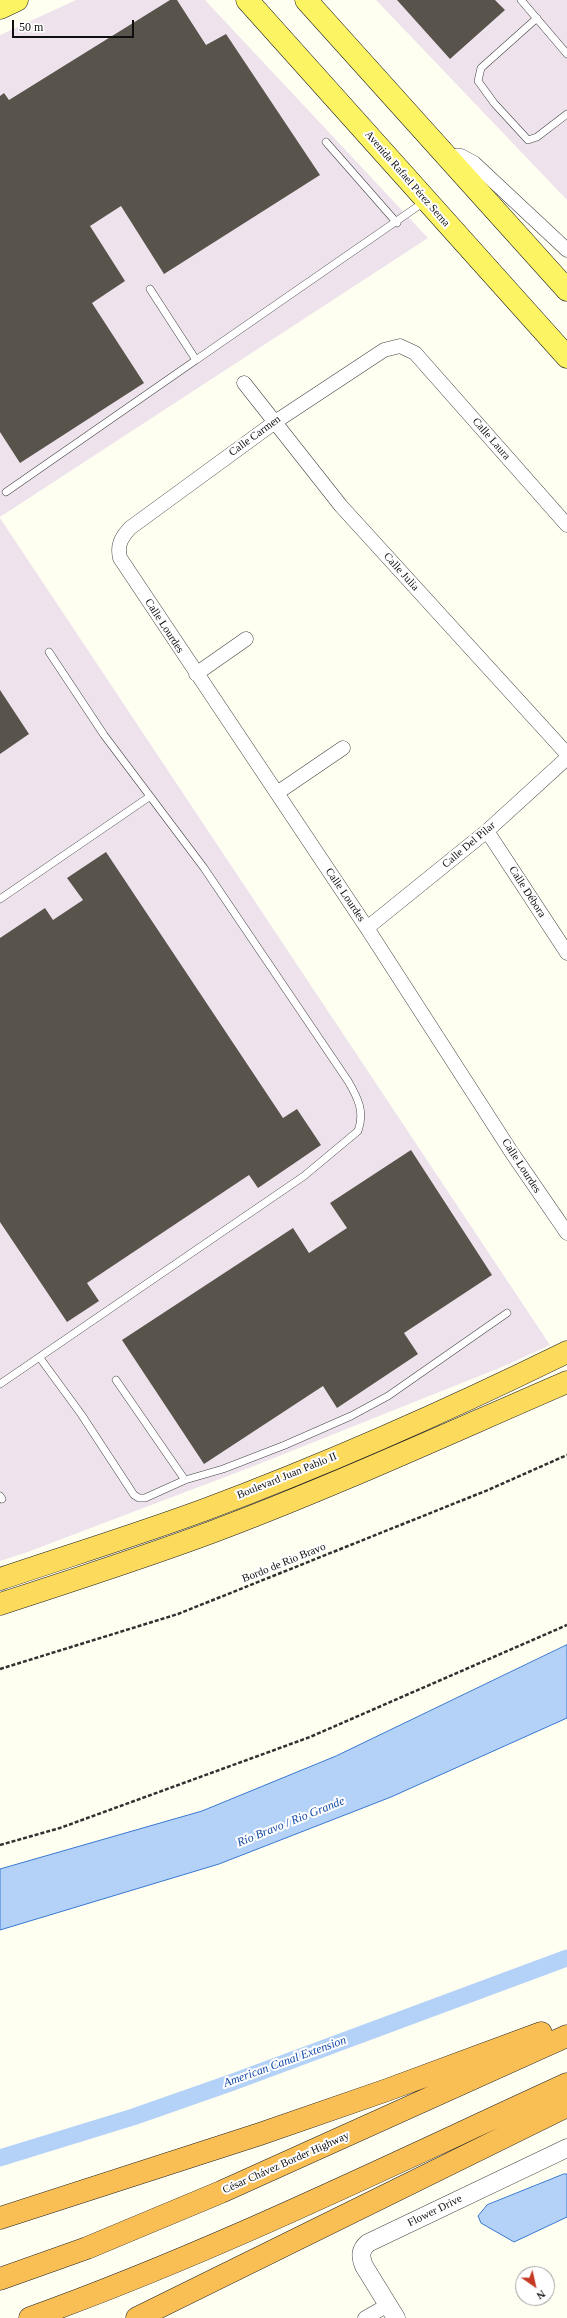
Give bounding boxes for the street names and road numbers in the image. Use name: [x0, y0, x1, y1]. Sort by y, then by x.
street label: Avenida Rafael Pérez Serna: [362, 128, 452, 230]
street label: Calle Carmen: [227, 413, 283, 459]
street label: Calle Laura: [469, 415, 513, 463]
street label: Calle Julia: [380, 550, 422, 594]
street label: Calle Lourdes: [142, 596, 186, 656]
street label: Calle Del Pilar: [440, 819, 498, 871]
street label: Calle Débora: [506, 864, 548, 920]
street label: Calle Lourdes: [322, 866, 368, 924]
street label: Calle Lourdes: [499, 1136, 543, 1196]
street label: Boulevard Juan Pablo II: [235, 1450, 339, 1502]
street label: Bordo de Rio Bravo: [240, 1540, 328, 1586]
street label: César Chávez Border Highway: [221, 2129, 351, 2197]
street label: Flower Drive: [406, 2192, 464, 2230]

